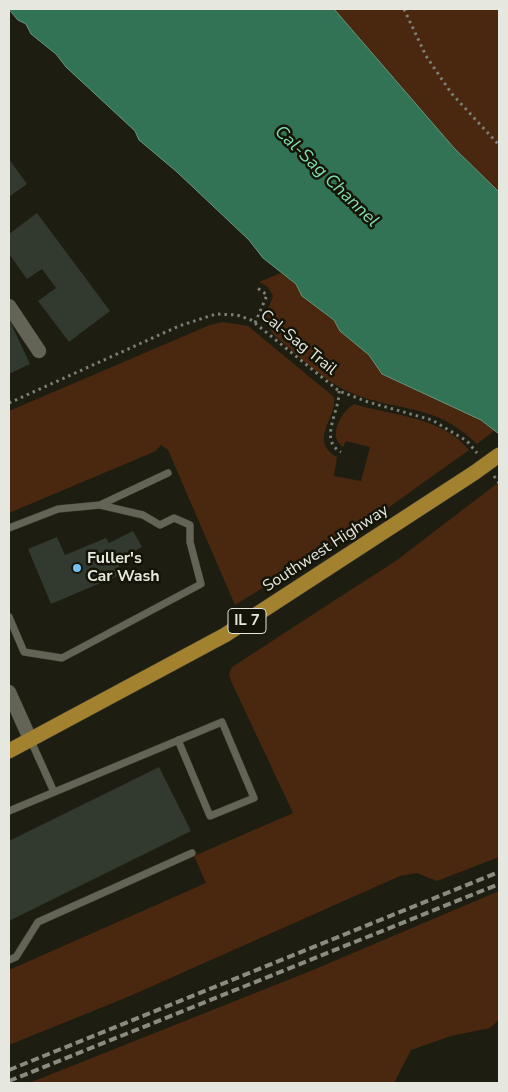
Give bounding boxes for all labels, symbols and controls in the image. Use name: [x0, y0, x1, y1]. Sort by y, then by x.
water label: Cal-Sag Channel: [269, 122, 383, 232]
street label: Cal-Sag Trail: [256, 306, 340, 380]
street label: Southwest Highway: [260, 501, 392, 597]
place label: Fuller's Car Wash: [87, 549, 160, 587]
marker: Fuller's Car Wash: [71, 562, 83, 574]
road number: IL 7: [228, 608, 266, 634]

